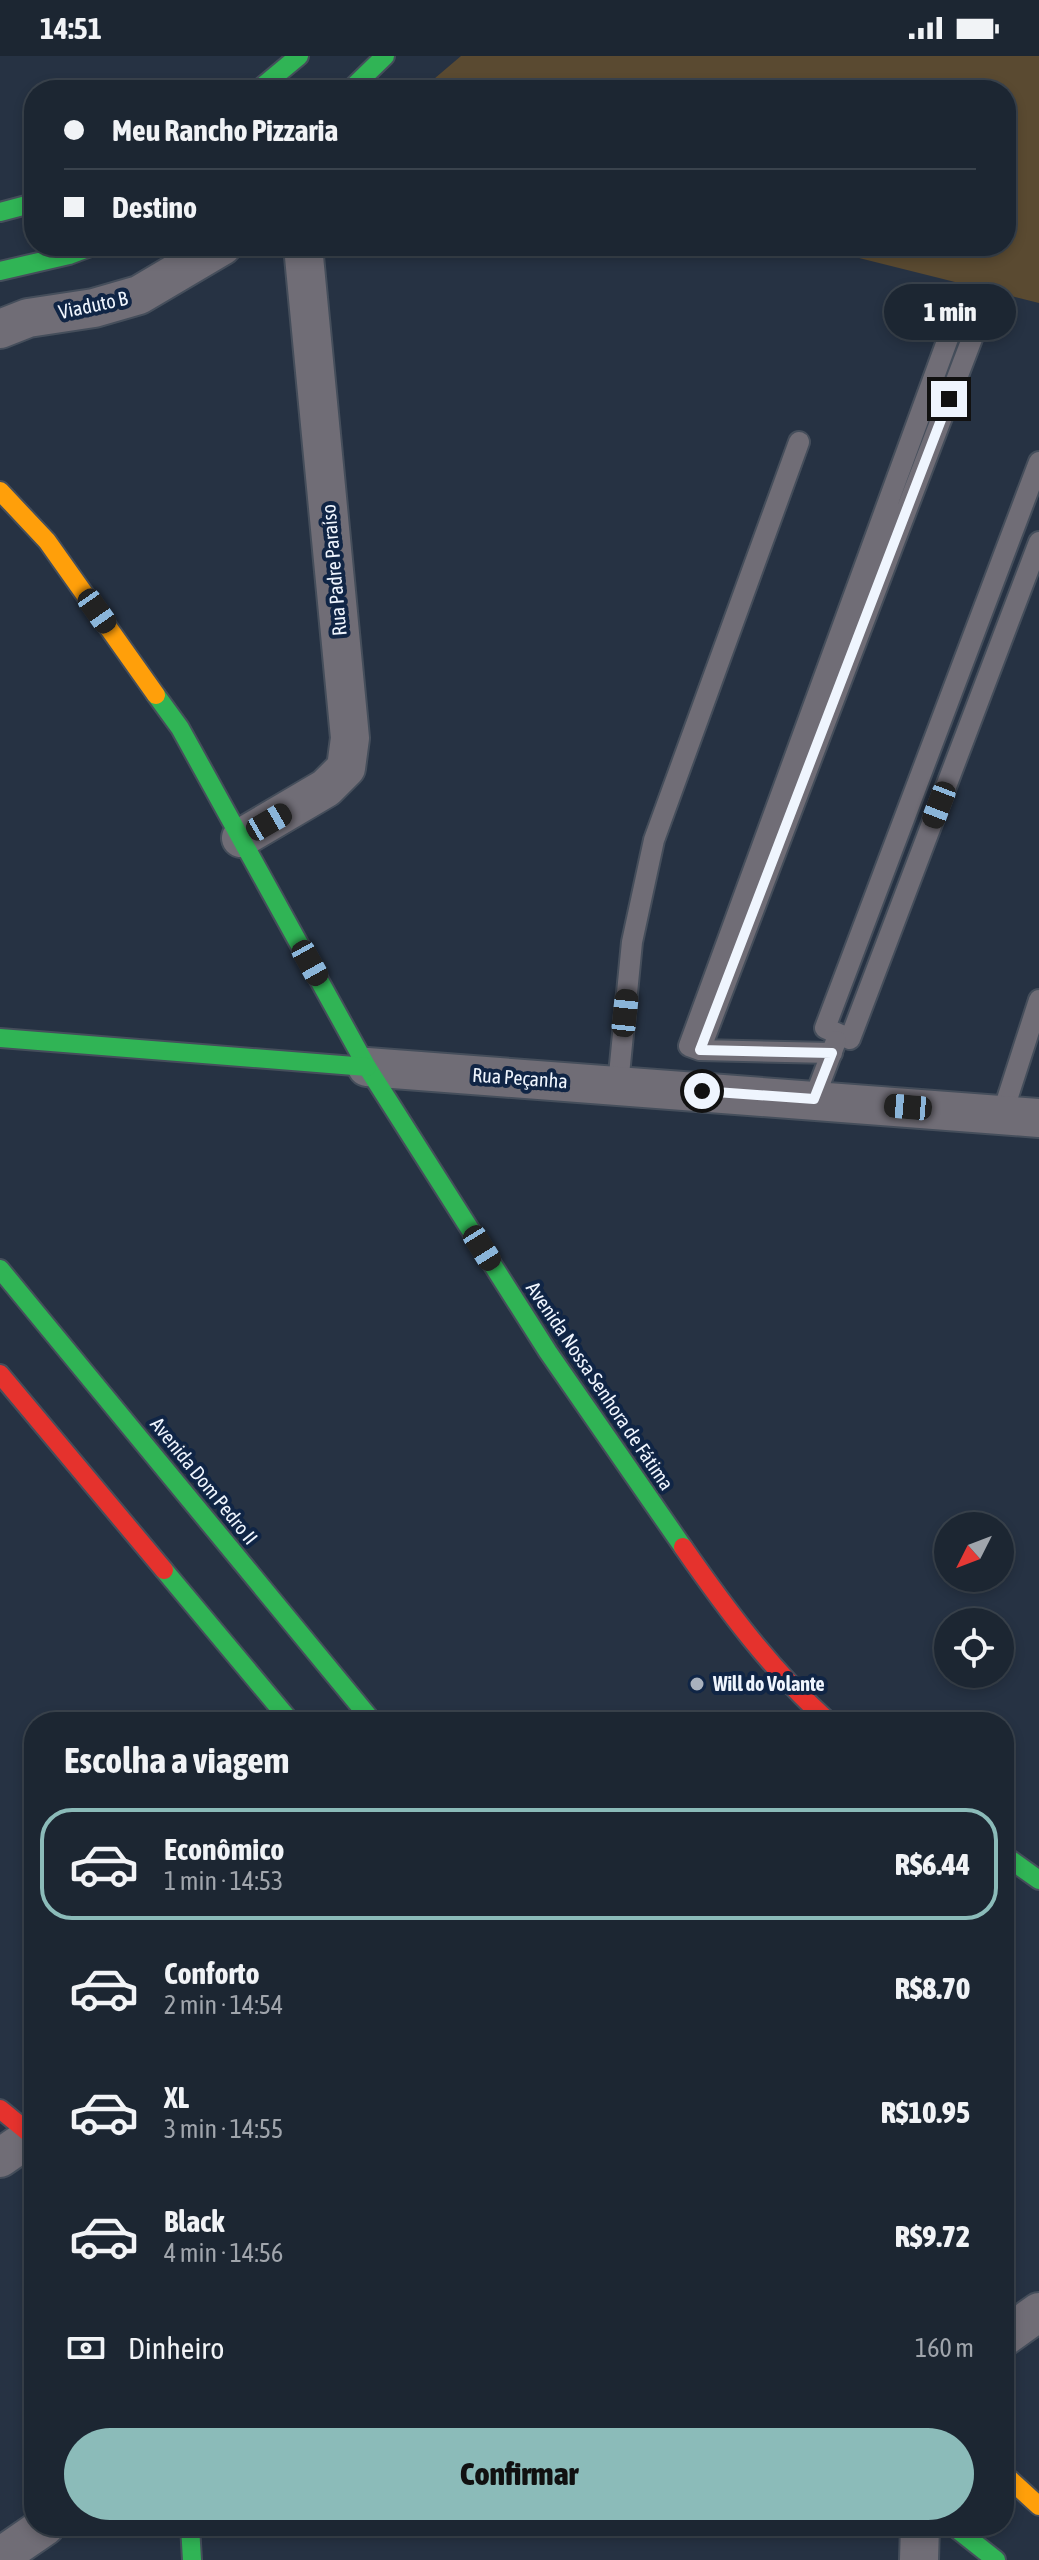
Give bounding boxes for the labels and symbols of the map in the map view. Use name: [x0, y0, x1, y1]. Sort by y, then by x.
callout: 1 min: [883, 283, 1015, 339]
street label: Viaduto B: [56, 286, 130, 323]
route end: [931, 381, 967, 417]
street label: Rua Padre Paraíso: [316, 503, 351, 637]
car: [73, 584, 121, 638]
car: [919, 778, 959, 832]
car: [242, 800, 296, 844]
car: [288, 936, 332, 990]
car: [611, 988, 639, 1038]
street label: Rua Peçanha: [472, 1063, 569, 1092]
route start: [684, 1073, 720, 1109]
car: [883, 1093, 933, 1121]
car: [459, 1221, 505, 1275]
street label: Avenida Nossa Senhora de Fátima: [522, 1277, 679, 1494]
street label: Avenida Dom Pedro II: [146, 1413, 263, 1549]
north arrow: [934, 1512, 1014, 1592]
place label: Will do Volante: [712, 1672, 825, 1695]
marker: Will do Volante: [688, 1675, 706, 1693]

